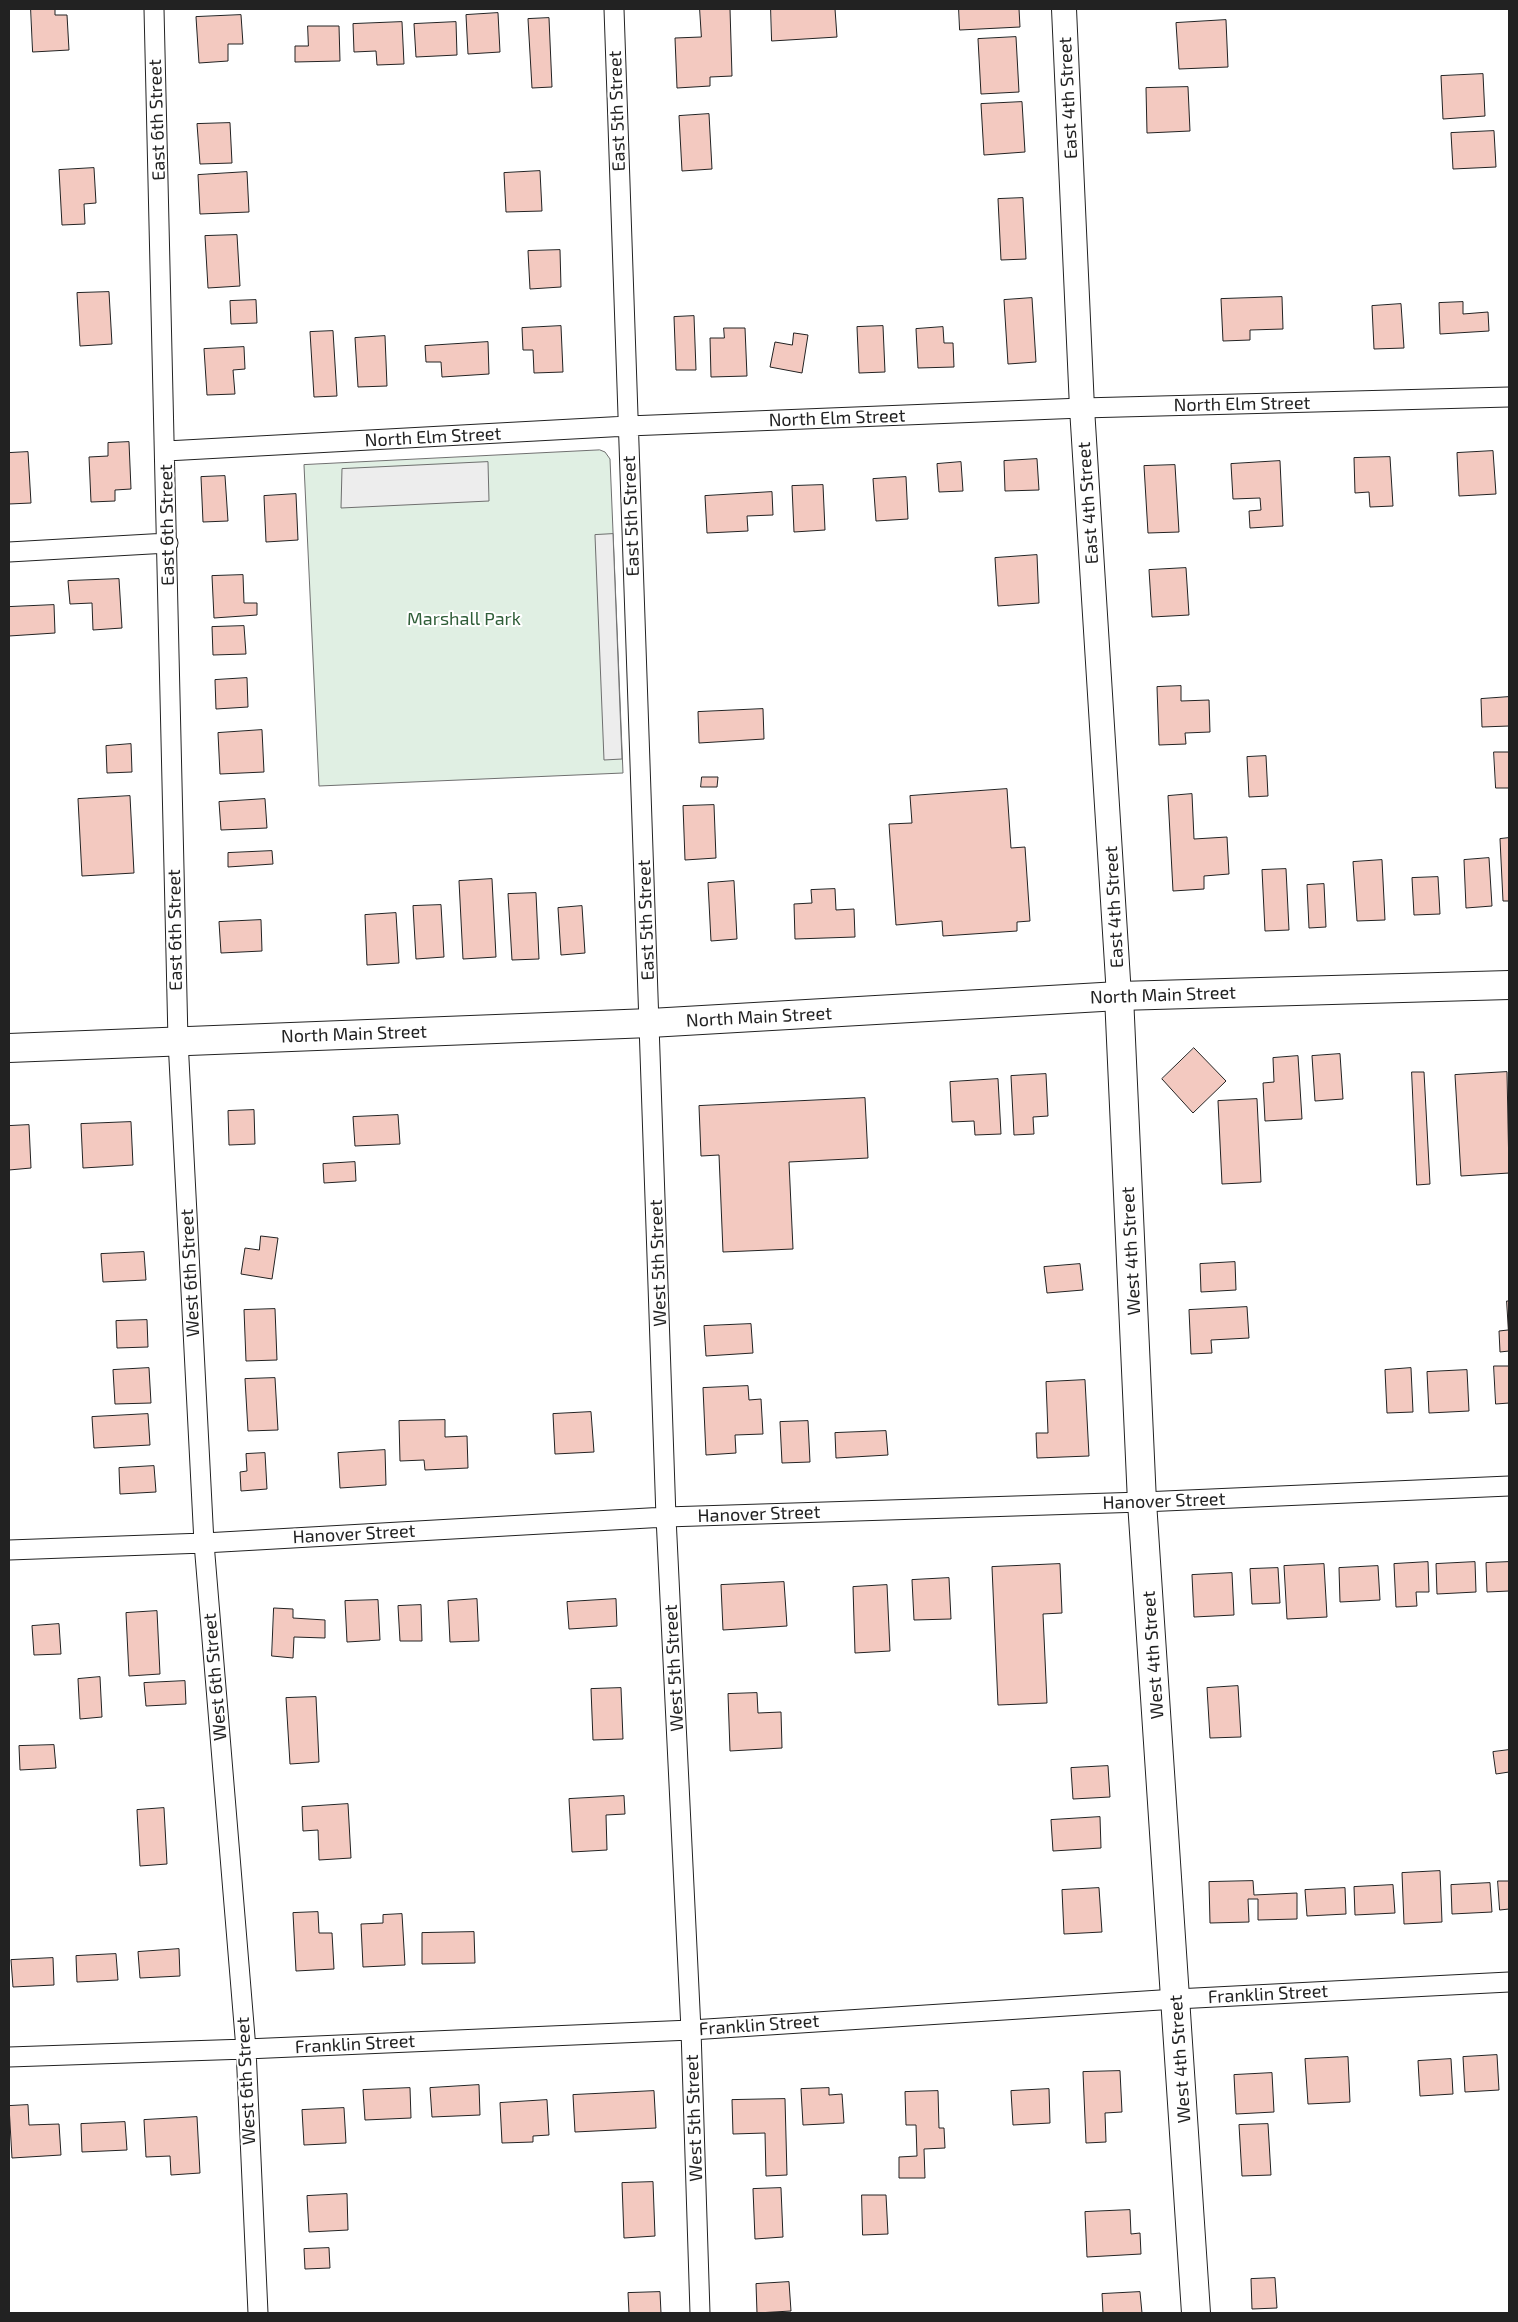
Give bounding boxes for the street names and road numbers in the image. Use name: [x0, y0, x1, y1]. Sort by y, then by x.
street label: East 4th Street: [1054, 36, 1082, 160]
street label: East 5th Street: [604, 50, 630, 172]
street label: East 6th Street: [144, 59, 170, 181]
street label: North Elm Street: [1173, 392, 1311, 416]
street label: North Elm Street: [768, 405, 906, 431]
street label: North Elm Street: [364, 423, 502, 451]
street label: East 4th Street: [1073, 441, 1103, 565]
street label: East 5th Street: [618, 455, 644, 577]
street label: East 6th Street: [155, 464, 179, 586]
street label: East 4th Street: [1100, 845, 1128, 969]
street label: East 5th Street: [633, 859, 659, 981]
street label: East 6th Street: [163, 869, 187, 991]
street label: North Main Street: [1090, 982, 1236, 1008]
street label: North Main Street: [685, 1002, 833, 1032]
street label: North Main Street: [281, 1021, 427, 1047]
street label: West 4th Street: [1117, 1186, 1145, 1316]
street label: West 5th Street: [645, 1199, 671, 1327]
street label: West 6th Street: [176, 1208, 204, 1338]
street label: Hanover Street: [1102, 1488, 1226, 1514]
street label: Hanover Street: [697, 1501, 821, 1527]
street label: Hanover Street: [292, 1520, 416, 1548]
street label: West 4th Street: [1138, 1590, 1168, 1720]
street label: West 5th Street: [660, 1604, 688, 1732]
street label: West 6th Street: [199, 1612, 231, 1742]
street label: Franklin Street: [1207, 1980, 1329, 2008]
street label: West 4th Street: [1165, 1994, 1195, 2124]
street label: Franklin Street: [698, 2010, 820, 2040]
street label: West 6th Street: [232, 2016, 260, 2146]
street label: Franklin Street: [294, 2030, 416, 2058]
street label: West 5th Street: [681, 2054, 707, 2182]

